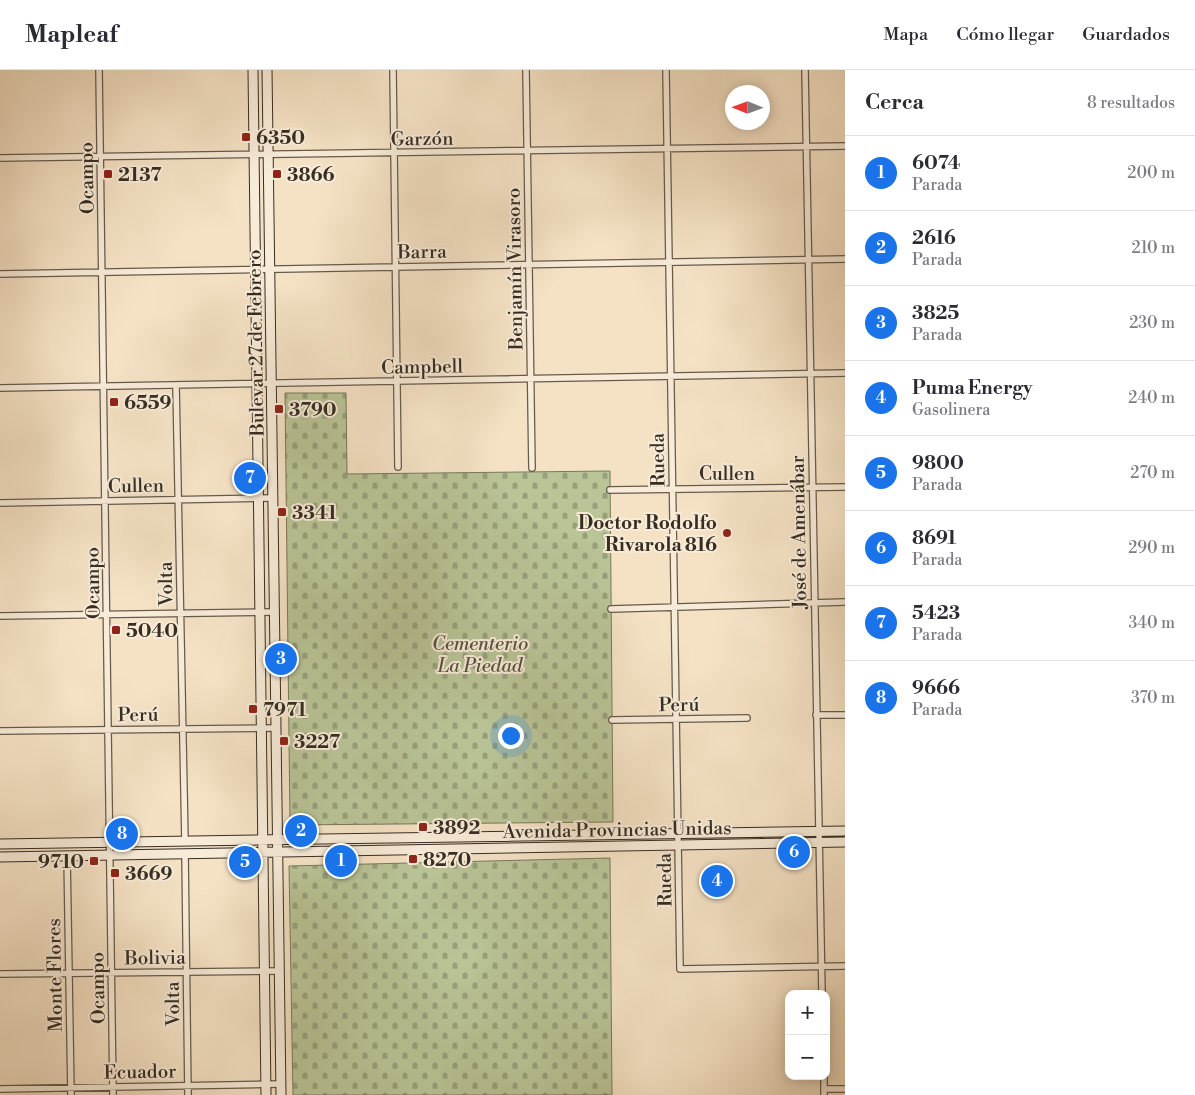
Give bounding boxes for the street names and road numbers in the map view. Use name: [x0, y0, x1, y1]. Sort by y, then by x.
street label: Garzón: [390, 126, 454, 152]
street label: Ocampo: [74, 142, 100, 214]
street label: Benjamín Virasoro: [502, 188, 528, 351]
street label: Barra: [396, 240, 447, 264]
street label: Bulevar 27 de Febrero: [242, 249, 270, 438]
street label: Campbell: [381, 354, 464, 380]
street label: Rueda: [646, 432, 670, 487]
street label: José de Amenábar: [786, 455, 812, 610]
street label: Cullen: [699, 462, 755, 486]
street label: Cullen: [108, 474, 164, 498]
street label: Ocampo: [80, 547, 106, 619]
street label: Volta: [154, 561, 178, 608]
street label: Perú: [658, 693, 700, 717]
street label: Perú: [117, 703, 159, 727]
street label: Avenida Provincias Unidas: [501, 816, 732, 844]
street label: Rueda: [653, 852, 677, 907]
street label: Monte Flores: [42, 918, 68, 1032]
street label: Bolivia: [123, 945, 186, 971]
street label: Ocampo: [85, 952, 111, 1024]
street label: Volta: [161, 981, 185, 1028]
street label: Ecuador: [103, 1059, 177, 1085]

